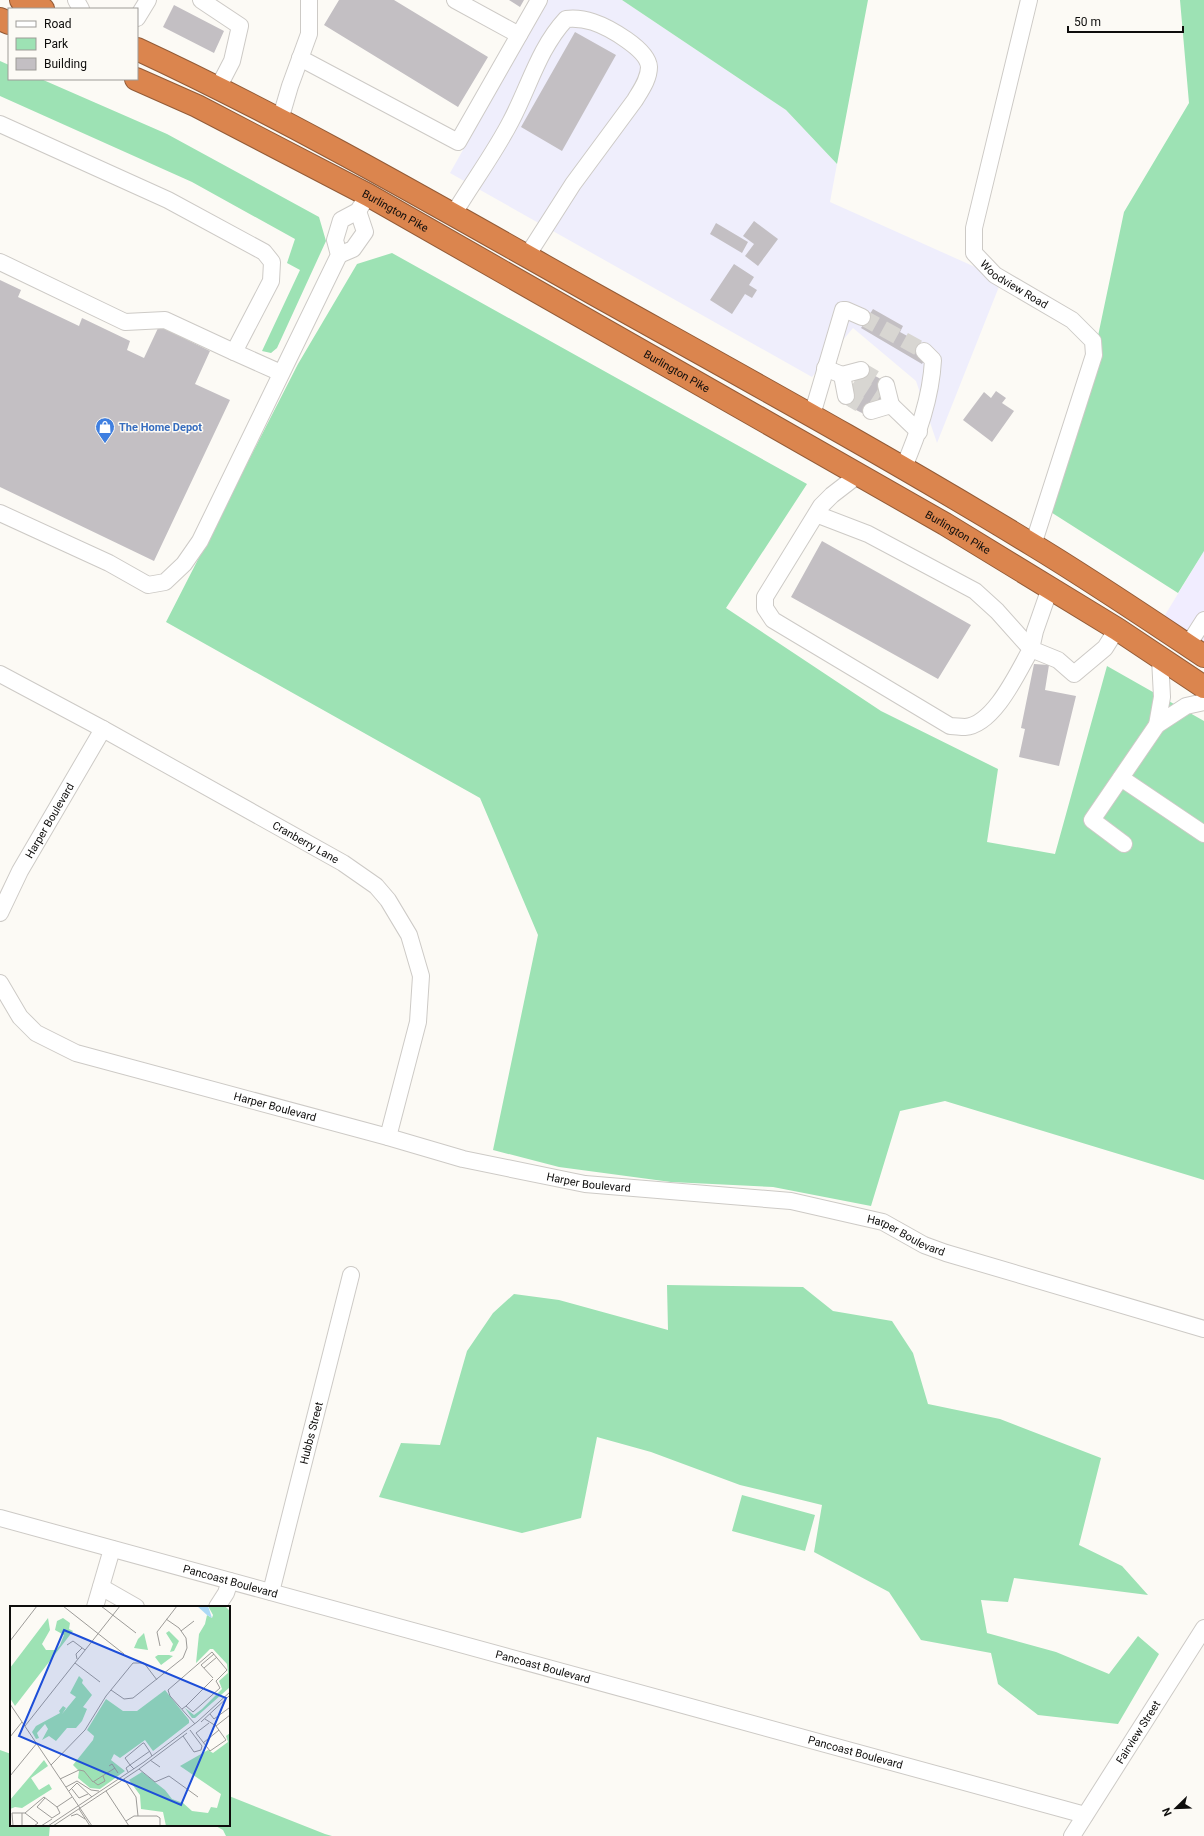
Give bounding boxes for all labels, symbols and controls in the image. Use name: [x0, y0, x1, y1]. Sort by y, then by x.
legend: [8, 8, 138, 80]
scale bar: [1068, 8, 1183, 34]
text: 50 m: [1074, 15, 1101, 29]
text: Road: [44, 17, 72, 31]
text: Park: [44, 37, 69, 51]
text: Building: [44, 57, 87, 71]
street label: Burlington Pike: [360, 187, 431, 235]
street label: Woodview Road: [977, 258, 1050, 311]
street label: Burlington Pike: [641, 348, 712, 396]
shop icon: The Home Depot: [94, 416, 116, 444]
place label: The Home Depot: [119, 421, 202, 434]
street label: Burlington Pike: [923, 508, 993, 557]
street label: Harper Boulevard: [23, 781, 77, 861]
street label: Cranberry Lane: [270, 819, 341, 866]
street label: Harper Boulevard: [232, 1090, 318, 1124]
street label: Harper Boulevard: [545, 1170, 631, 1195]
street label: Harper Boulevard: [866, 1213, 946, 1259]
street label: Hubbs Street: [298, 1400, 326, 1466]
street label: Pancoast Boulevard: [182, 1562, 279, 1601]
inset map: [10, 1606, 230, 1826]
street label: Pancoast Boulevard: [494, 1648, 592, 1686]
street label: Fairview Street: [1113, 1698, 1163, 1766]
street label: Pancoast Boulevard: [807, 1733, 904, 1772]
north arrow: [1156, 1788, 1196, 1828]
text: N: [1160, 1805, 1175, 1818]

